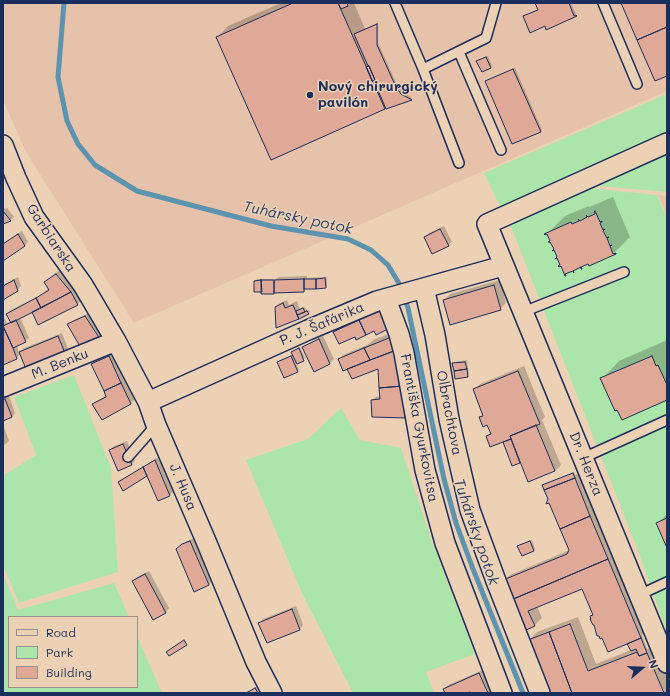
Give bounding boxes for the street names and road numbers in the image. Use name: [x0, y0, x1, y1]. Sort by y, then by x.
street label: Garbiarska: [23, 201, 79, 275]
street label: P. J. Šafárika: [277, 299, 367, 349]
street label: M. Benku: [29, 345, 91, 383]
street label: Františka Gyurkovitsa: [396, 352, 442, 504]
street label: Olbrachtova: [433, 369, 465, 457]
street label: Dr. Herza: [566, 430, 606, 498]
street label: J. Husa: [166, 461, 200, 513]

